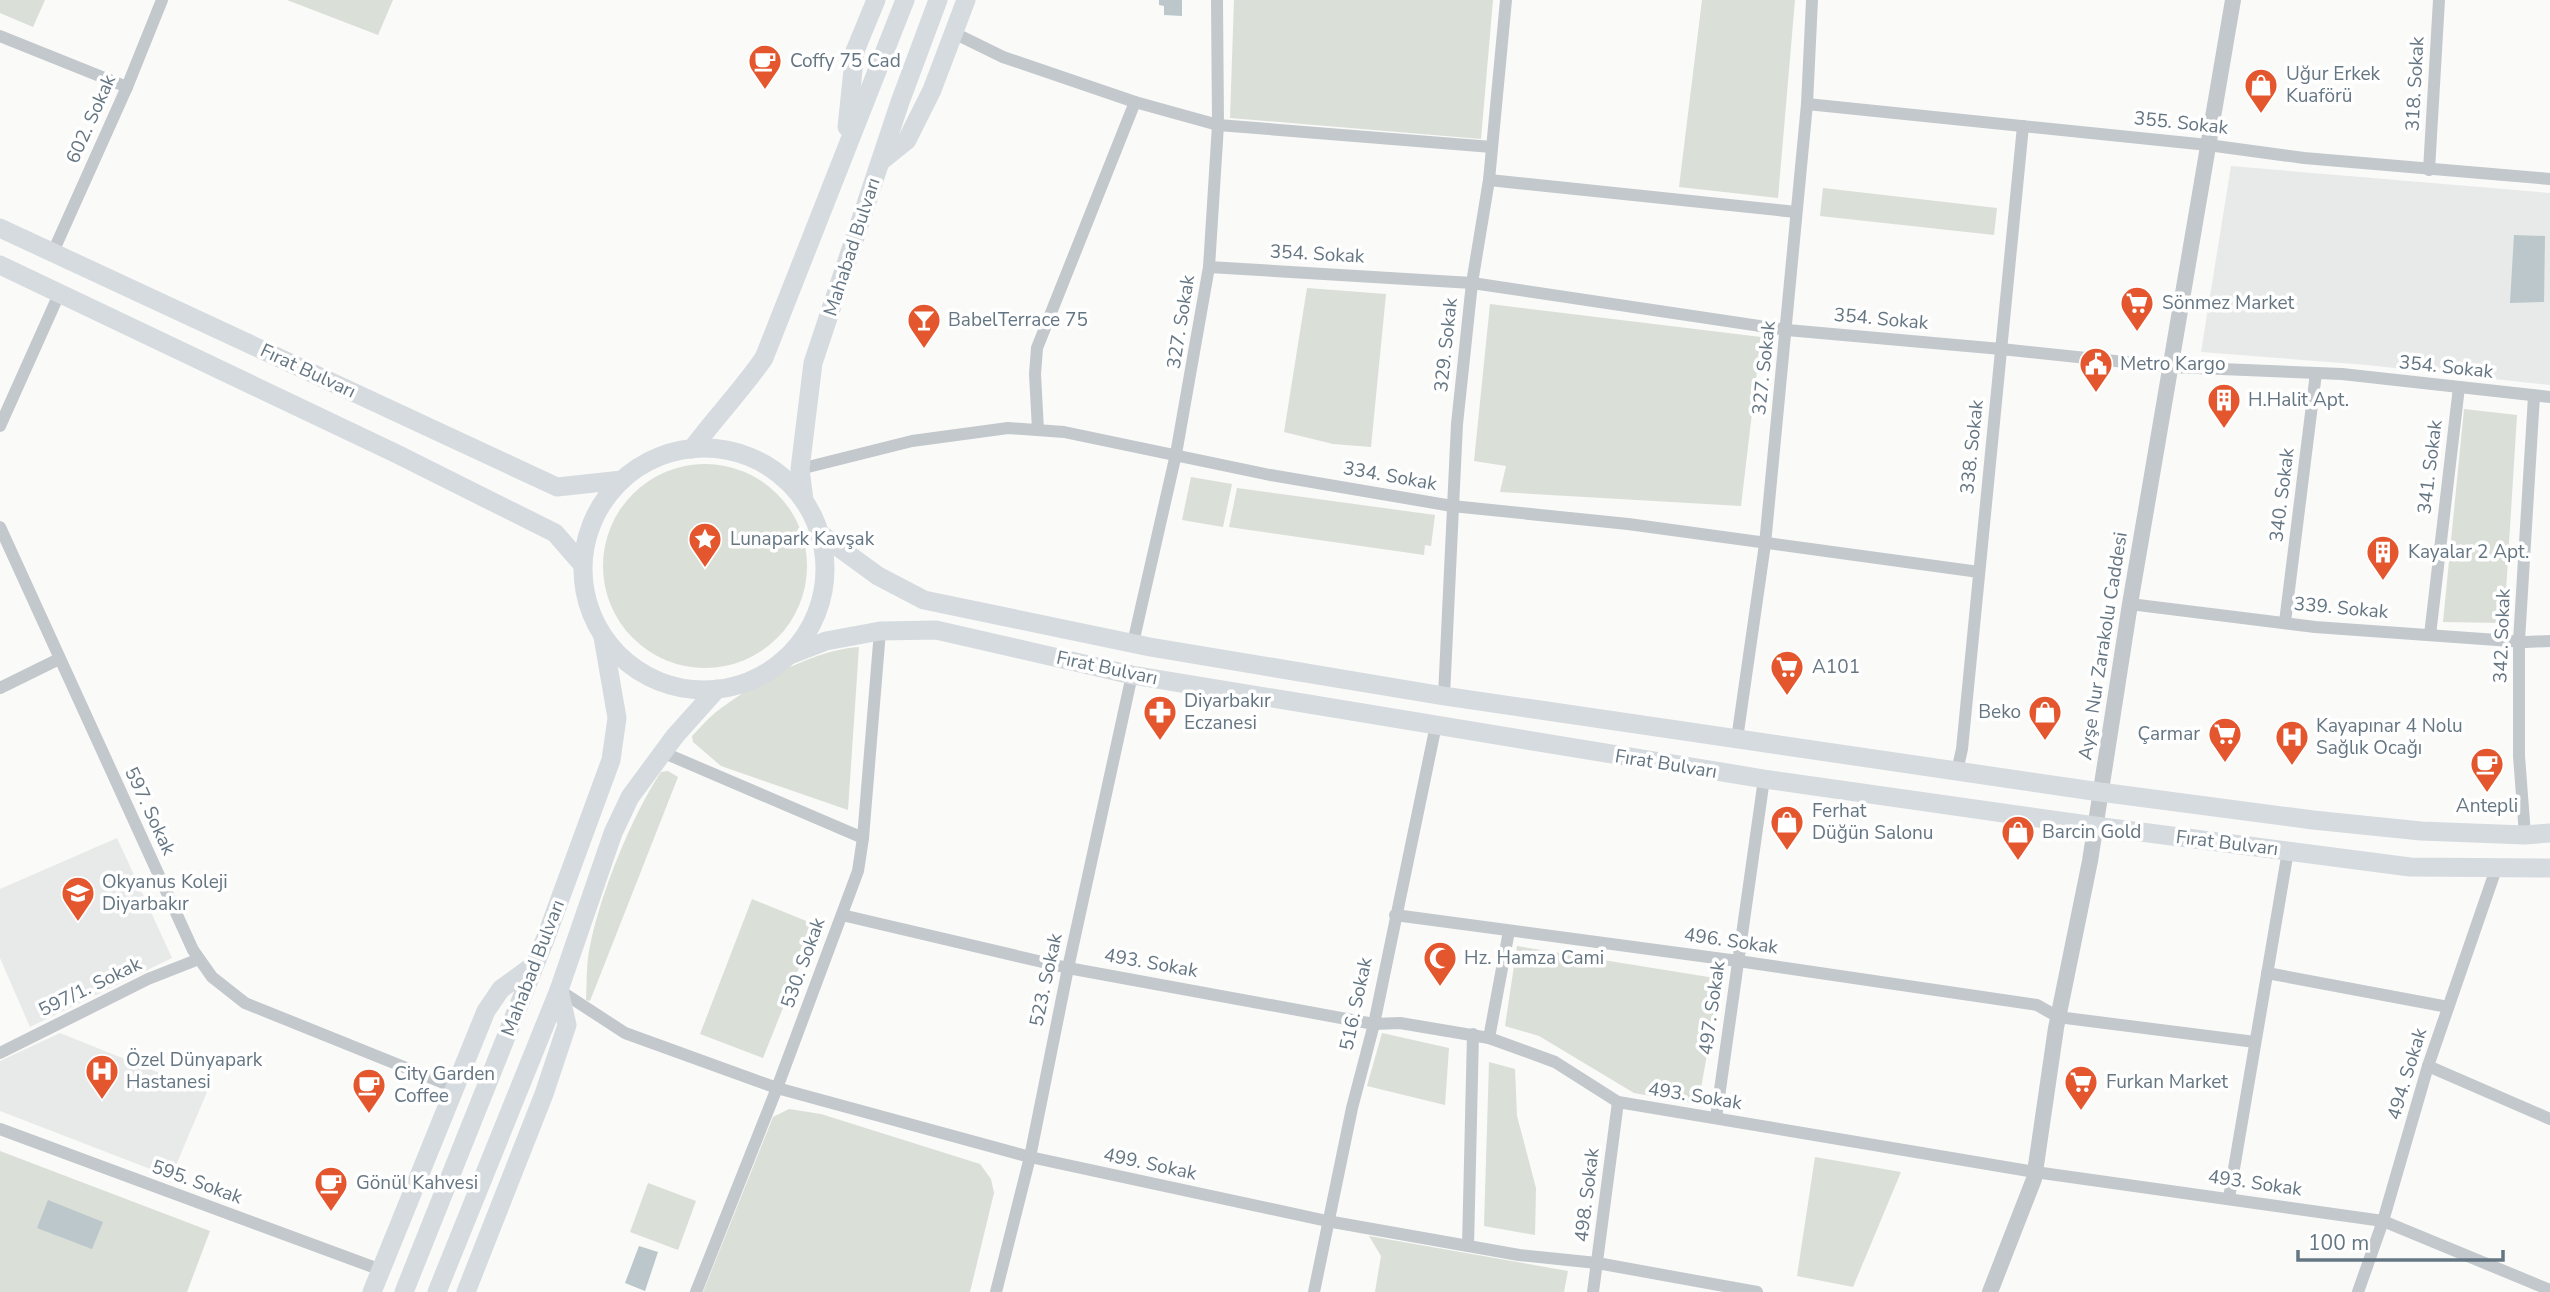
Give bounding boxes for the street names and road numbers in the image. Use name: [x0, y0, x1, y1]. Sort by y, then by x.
street label: 318. Sokak: [2400, 36, 2430, 132]
street label: 602. Sokak: [60, 70, 122, 168]
street label: 355. Sokak: [2133, 105, 2230, 141]
street label: Mahabad Bulvarı: [817, 174, 887, 320]
street label: 354. Sokak: [1269, 239, 1365, 269]
street label: 327. Sokak: [1161, 273, 1201, 371]
street label: 329. Sokak: [1428, 296, 1464, 393]
street label: 354. Sokak: [1833, 302, 1930, 336]
street label: 327. Sokak: [1746, 319, 1782, 416]
street label: Fırat Bulvarı: [256, 338, 360, 404]
street label: 354. Sokak: [2398, 349, 2495, 385]
street label: 338. Sokak: [1954, 398, 1990, 495]
street label: 341. Sokak: [2411, 418, 2449, 516]
street label: 340. Sokak: [2263, 446, 2301, 544]
street label: 334. Sokak: [1341, 455, 1439, 497]
street label: Ayşe Nur Zarakolu Caddesi: [2072, 530, 2134, 762]
street label: 342. Sokak: [2487, 588, 2517, 684]
street label: 339. Sokak: [2293, 591, 2390, 625]
street label: Fırat Bulvarı: [1054, 645, 1160, 691]
street label: Fırat Bulvarı: [1613, 743, 1719, 785]
street label: 597. Sokak: [118, 763, 182, 860]
street label: Fırat Bulvarı: [2174, 824, 2280, 862]
street label: Mahabad Bulvarı: [495, 896, 571, 1040]
street label: 530. Sokak: [775, 914, 832, 1012]
street label: 496. Sokak: [1682, 922, 1780, 961]
street label: 523. Sokak: [1023, 931, 1069, 1029]
street label: 493. Sokak: [1102, 942, 1200, 984]
street label: 597/1. Sokak: [34, 951, 146, 1023]
street label: 516. Sokak: [1333, 955, 1379, 1053]
street label: 497. Sokak: [1693, 959, 1732, 1057]
street label: 494. Sokak: [2381, 1024, 2433, 1123]
street label: 493. Sokak: [1646, 1076, 1744, 1116]
street label: 499. Sokak: [1101, 1141, 1199, 1187]
street label: 498. Sokak: [1568, 1146, 1606, 1244]
street label: 595. Sokak: [148, 1154, 246, 1211]
street label: 493. Sokak: [2206, 1164, 2304, 1203]

